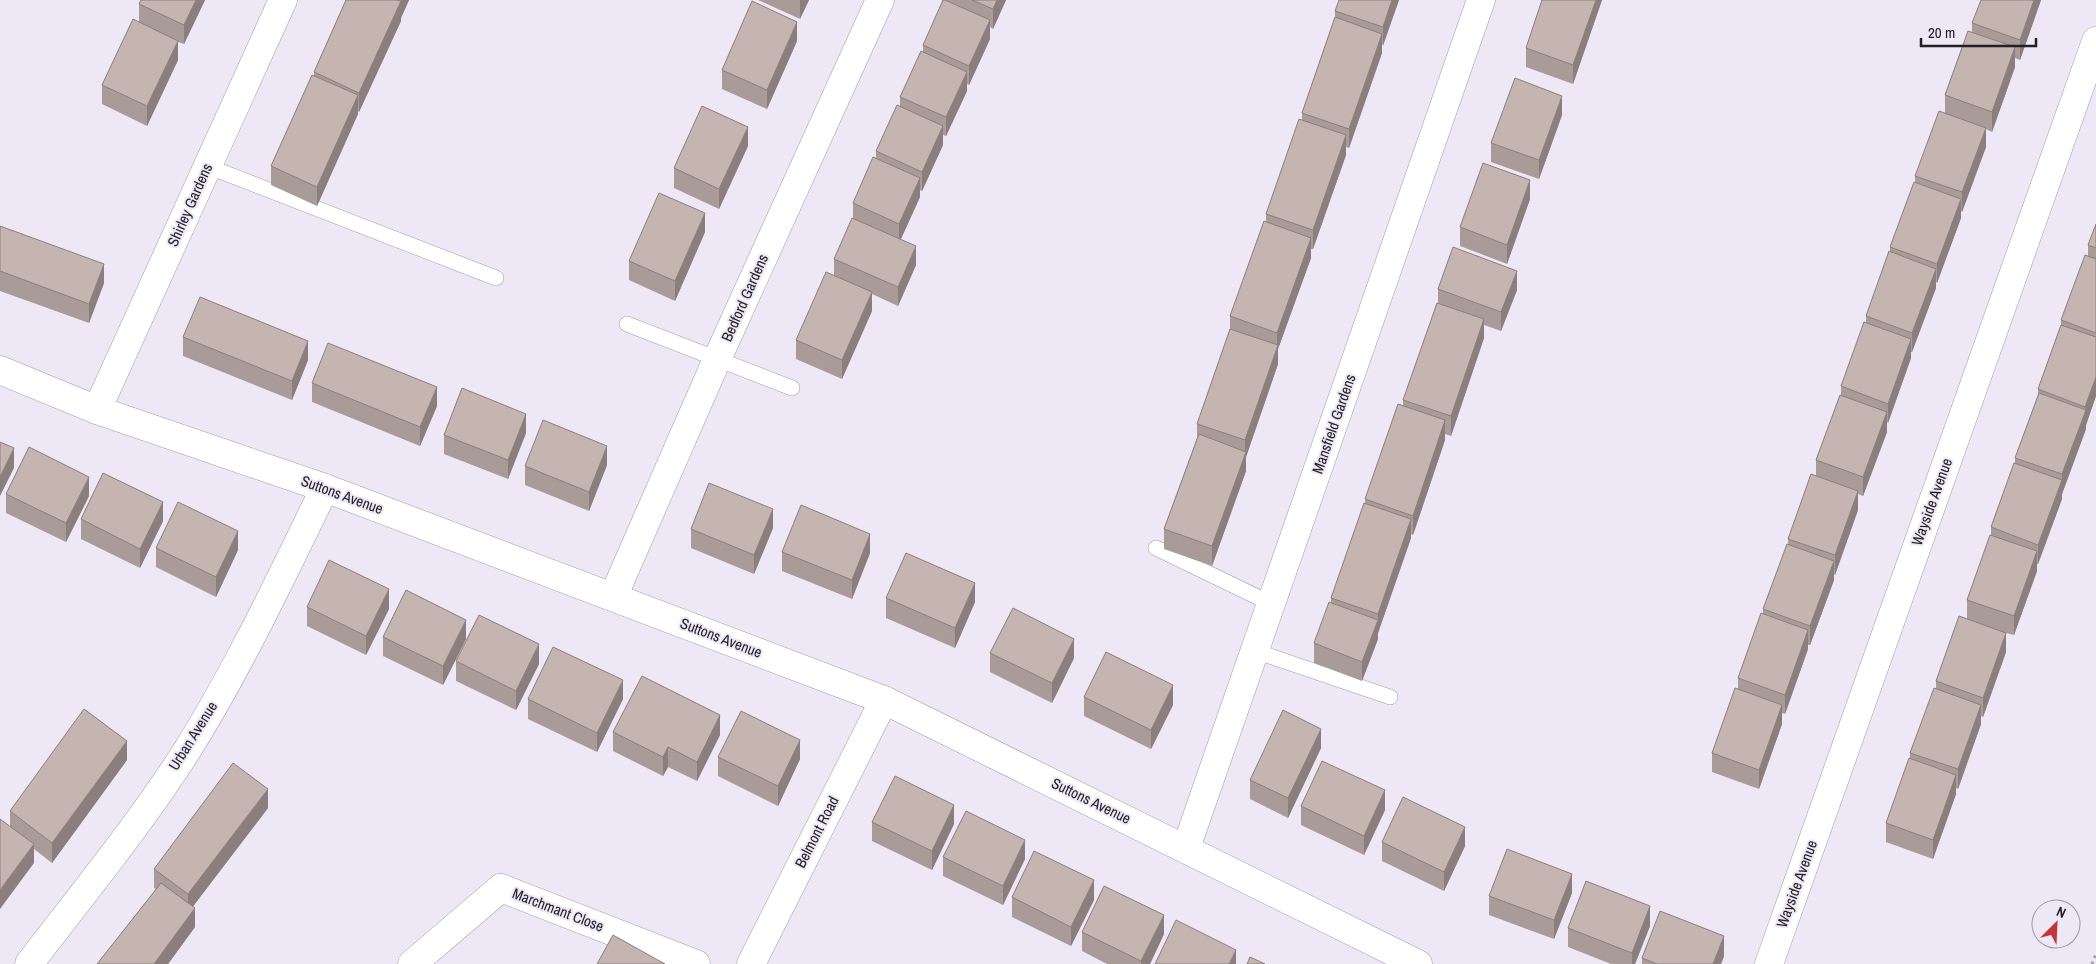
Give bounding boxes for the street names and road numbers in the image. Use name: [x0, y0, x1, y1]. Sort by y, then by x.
street label: Shirley Gardens: [162, 160, 217, 250]
street label: Bedford Gardens: [716, 251, 773, 345]
street label: Mansfield Gardens: [1307, 371, 1360, 476]
street label: Wayside Avenue: [1906, 455, 1957, 548]
street label: Suttons Avenue: [298, 470, 386, 519]
street label: Suttons Avenue: [677, 612, 765, 663]
street label: Urban Avenue: [163, 697, 222, 774]
street label: Suttons Avenue: [1048, 772, 1135, 829]
street label: Belmont Road: [790, 792, 844, 871]
street label: Wayside Avenue: [1771, 837, 1822, 930]
street label: Marchmant Close: [509, 882, 607, 937]

